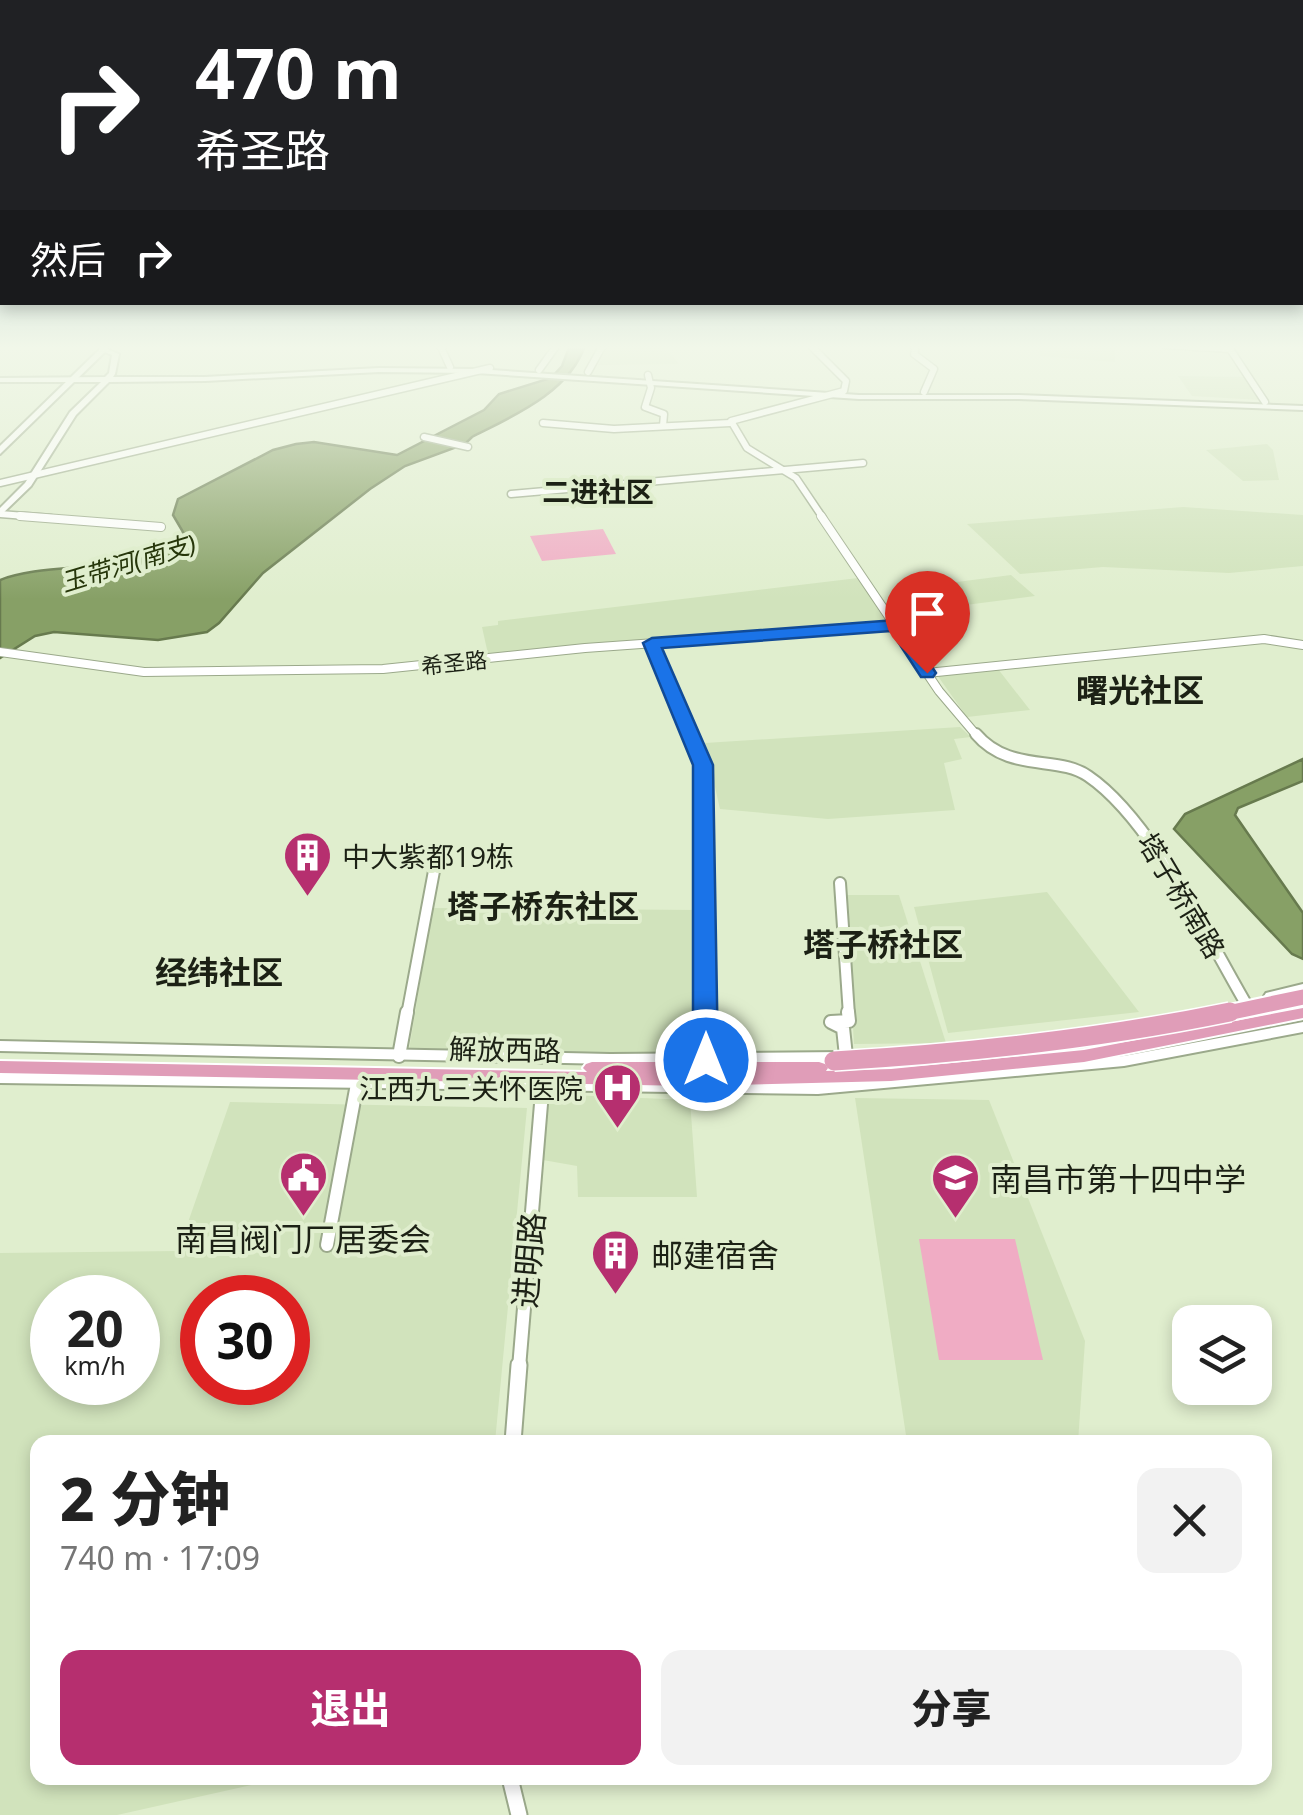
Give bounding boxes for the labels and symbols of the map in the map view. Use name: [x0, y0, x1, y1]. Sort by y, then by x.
district label: 二进社区: [542, 472, 654, 510]
water label: 玉带河(南支): [56, 525, 200, 599]
pin: [885, 571, 970, 674]
street label: 希圣路: [420, 644, 488, 680]
district label: 曙光社区: [1076, 668, 1204, 711]
street label: 塔子桥南路: [1130, 825, 1234, 965]
building icon: 中大紫都19栋: [281, 830, 333, 898]
place label: 中大紫都19栋: [342, 837, 514, 875]
district label: 塔子桥东社区: [447, 884, 639, 927]
district label: 塔子桥社区: [803, 922, 963, 965]
district label: 经纬社区: [155, 950, 283, 993]
position arrow: [654, 1008, 758, 1112]
street label: 解放西路: [449, 1029, 561, 1069]
hospital icon: 江西九三关怀医院: [592, 1062, 644, 1130]
place label: 江西九三关怀医院: [359, 1069, 583, 1107]
public building icon: 南昌阀门厂居委会: [277, 1150, 329, 1218]
school or university icon: 南昌市第十四中学: [929, 1152, 981, 1220]
place label: 南昌市第十四中学: [990, 1157, 1246, 1200]
street label: 进明路: [502, 1210, 554, 1310]
place label: 南昌阀门厂居委会: [175, 1217, 431, 1260]
building icon: 邮建宿舍: [590, 1228, 642, 1296]
place label: 邮建宿舍: [651, 1233, 779, 1276]
speed limit sign: 30: [180, 1275, 310, 1405]

